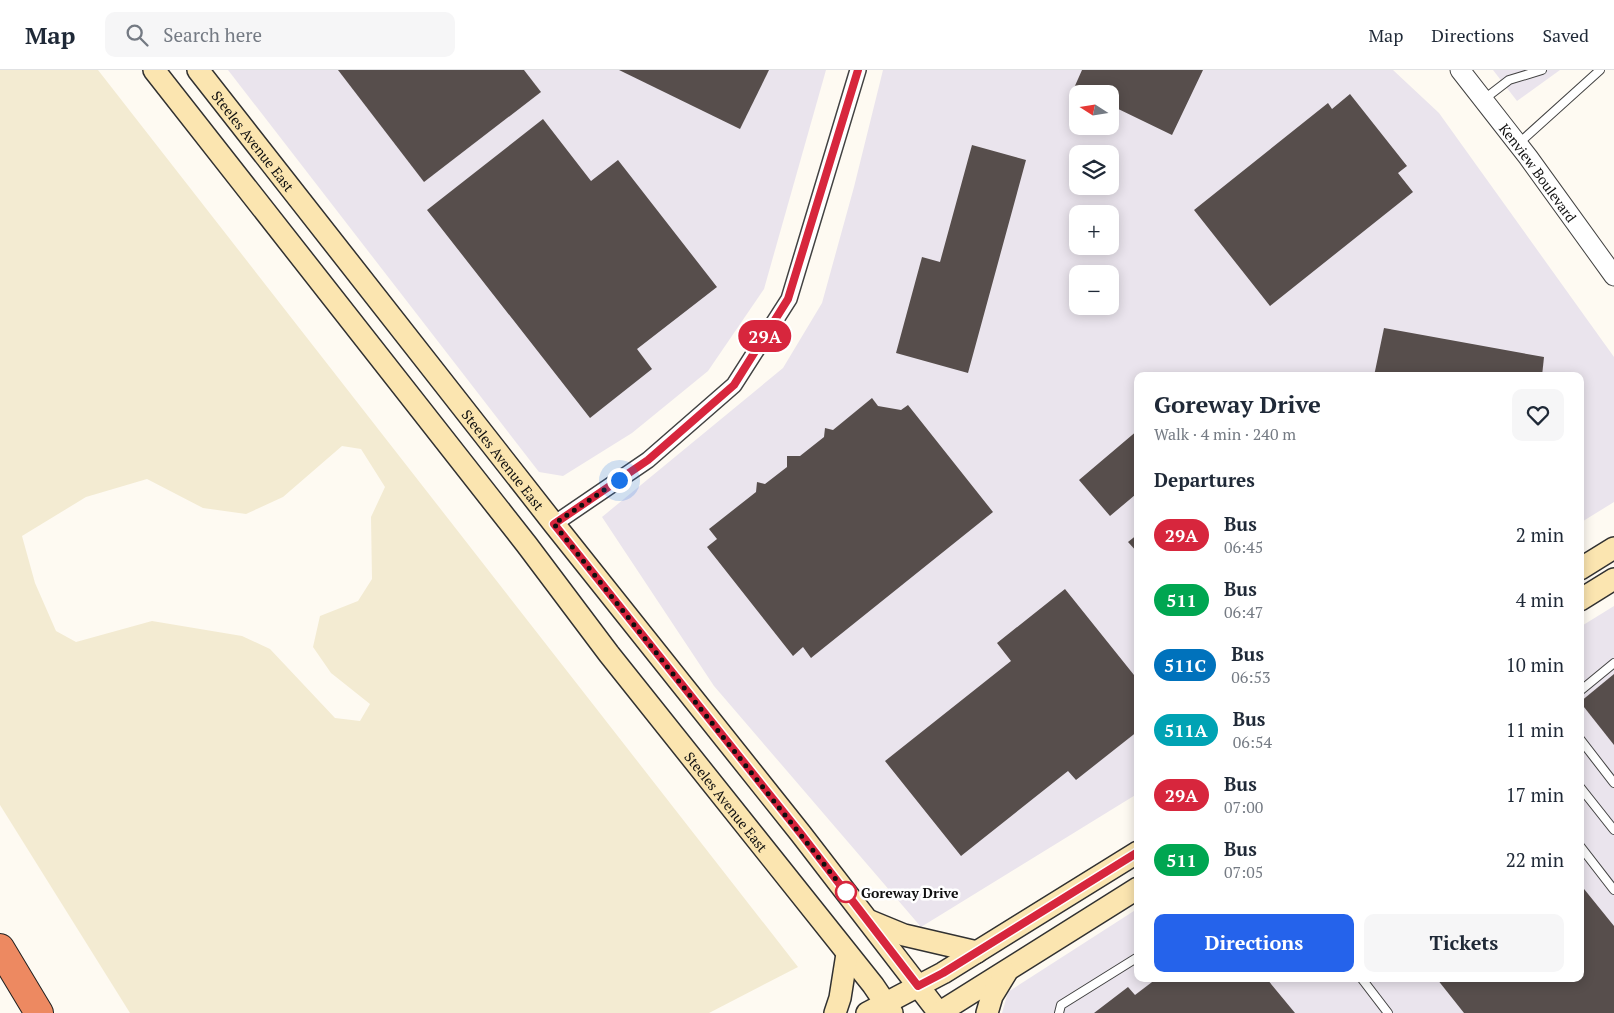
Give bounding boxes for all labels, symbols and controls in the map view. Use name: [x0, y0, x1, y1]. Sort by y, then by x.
search box: [105, 12, 455, 57]
text: Map: [25, 19, 75, 51]
icon: search: [123, 21, 151, 49]
text: Search here: [163, 22, 262, 47]
text: Map: [1368, 23, 1403, 47]
text: Directions: [1431, 23, 1514, 47]
text: Saved: [1542, 23, 1589, 47]
north arrow: [1069, 85, 1119, 135]
map controls: [1069, 85, 1119, 315]
street label: Steeles Avenue East: [208, 87, 299, 196]
street label: Kenview Boulevard: [1495, 119, 1581, 226]
button: layers: [1069, 145, 1119, 195]
button: +: [1069, 205, 1119, 255]
button: −: [1069, 265, 1119, 315]
line badge: 29A: [736, 320, 794, 352]
text: 29A: [748, 324, 782, 348]
text: Goreway Drive: [1154, 388, 1321, 420]
button: heart: [1512, 389, 1564, 441]
street label: Steeles Avenue East: [458, 405, 549, 514]
text: Walk · 4 min · 240 m: [1154, 423, 1296, 445]
text: Departures: [1154, 467, 1255, 492]
your location: [607, 468, 632, 493]
text: Bus: [1224, 511, 1257, 536]
text: 2 min: [1516, 522, 1564, 547]
text: 29A: [1165, 523, 1198, 547]
text: 06:45: [1224, 536, 1263, 558]
text: Bus: [1224, 576, 1257, 601]
text: 4 min: [1516, 587, 1564, 612]
text: 511: [1166, 588, 1197, 612]
text: 06:47: [1224, 601, 1263, 623]
text: Bus: [1231, 641, 1264, 666]
text: 10 min: [1506, 652, 1564, 677]
text: 511C: [1164, 653, 1206, 677]
text: 06:53: [1231, 666, 1271, 688]
text: Bus: [1233, 706, 1265, 731]
text: 11 min: [1506, 717, 1564, 742]
text: 511A: [1164, 718, 1208, 742]
text: 06:54: [1233, 731, 1272, 753]
street label: Steeles Avenue East: [681, 747, 773, 856]
text: Bus: [1224, 771, 1257, 796]
text: 17 min: [1506, 782, 1564, 807]
text: 29A: [1165, 783, 1198, 807]
text: 07:00: [1224, 796, 1263, 818]
text: Bus: [1224, 836, 1257, 861]
text: 22 min: [1506, 847, 1564, 872]
text: 511: [1166, 848, 1197, 872]
text: 07:05: [1224, 861, 1263, 883]
marker: Goreway Drive: [835, 881, 857, 903]
place label: Goreway Drive: [861, 883, 959, 902]
button: Directions: [1154, 914, 1354, 972]
button: Tickets: [1364, 914, 1564, 972]

